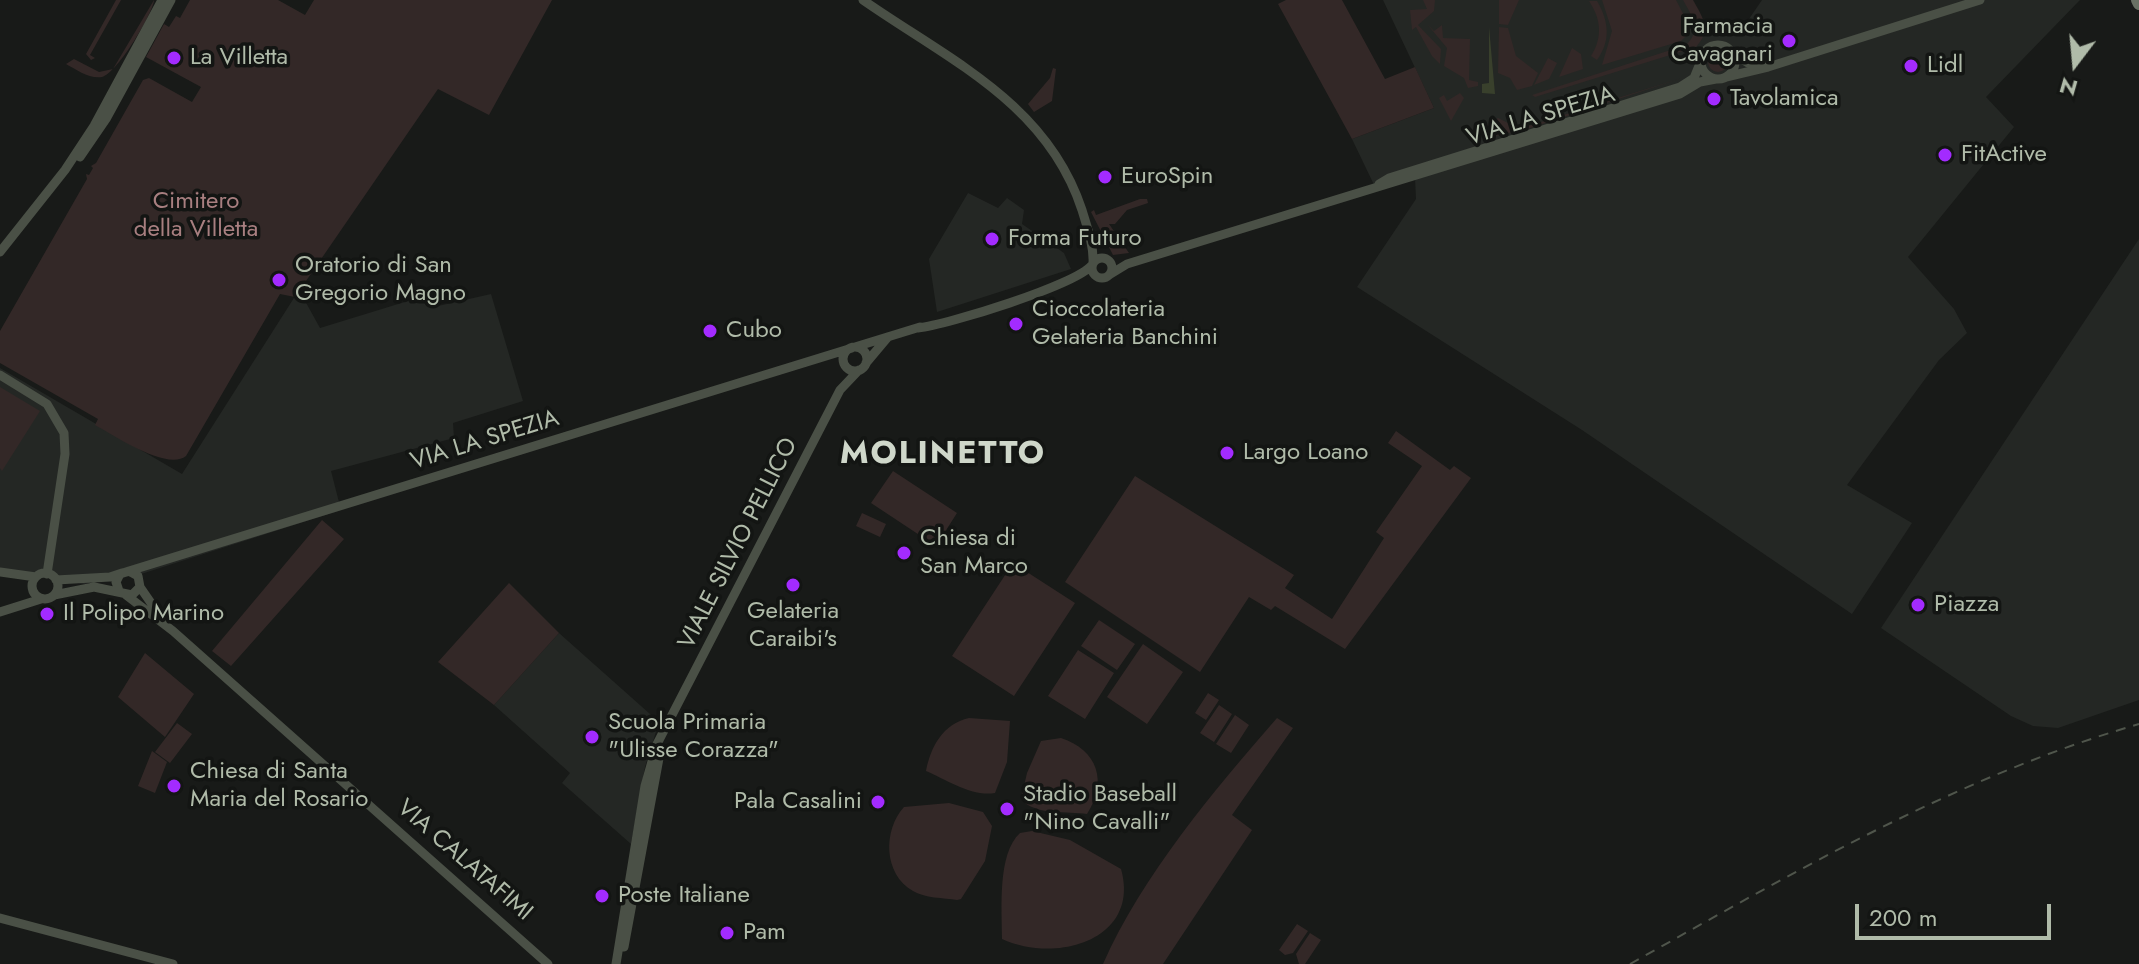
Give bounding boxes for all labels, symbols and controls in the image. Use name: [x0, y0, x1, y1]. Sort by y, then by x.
place label: Farmacia Cavagnari: [1671, 13, 1773, 69]
north arrow: [2035, 24, 2115, 104]
marker: Farmacia Cavagnari: [1780, 32, 1798, 50]
place label: La Villetta: [190, 44, 288, 72]
marker: La Villetta: [165, 49, 183, 67]
place label: Lidl: [1927, 52, 1963, 80]
marker: Lidl: [1902, 57, 1920, 75]
text: N: [2056, 69, 2081, 105]
street label: VIA LA SPEZIA: [1463, 81, 1619, 153]
place label: Tavolamica: [1730, 85, 1839, 113]
marker: Tavolamica: [1705, 90, 1723, 108]
place label: FitActive: [1961, 141, 2047, 169]
marker: FitActive: [1936, 146, 1954, 164]
place label: EuroSpin: [1121, 163, 1213, 191]
marker: EuroSpin: [1096, 168, 1114, 186]
park label: Cimitero della Villetta: [134, 188, 258, 244]
place label: Forma Futuro: [1008, 225, 1142, 253]
marker: Forma Futuro: [983, 230, 1001, 248]
place label: Oratorio di San Gregorio Magno: [295, 252, 466, 308]
marker: Oratorio di San Gregorio Magno: [270, 271, 288, 289]
place label: Cioccolateria Gelateria Banchini: [1032, 296, 1218, 352]
marker: Cioccolateria Gelateria Banchini: [1007, 315, 1025, 333]
place label: Cubo: [726, 317, 782, 345]
marker: Cubo: [701, 322, 719, 340]
street label: VIA LA SPEZIA: [407, 405, 563, 477]
street label: VIALE SILVIO PELLICO: [673, 434, 805, 654]
district label: MOLINETTO: [840, 436, 1046, 474]
place label: Largo Loano: [1243, 439, 1368, 467]
marker: Largo Loano: [1218, 444, 1236, 462]
place label: Chiesa di San Marco: [920, 525, 1028, 581]
marker: Chiesa di San Marco: [895, 544, 913, 562]
marker: Gelateria Caraibi's: [784, 576, 802, 594]
place label: Piazza: [1934, 591, 1999, 619]
marker: Piazza: [1909, 596, 1927, 614]
place label: Gelateria Caraibi's: [747, 598, 839, 654]
place label: Il Polipo Marino: [63, 600, 224, 628]
marker: Il Polipo Marino: [38, 605, 56, 623]
place label: Scuola Primaria "Ulisse Corazza": [608, 709, 779, 765]
marker: Scuola Primaria "Ulisse Corazza": [583, 728, 601, 746]
place label: Chiesa di Santa Maria del Rosario: [190, 758, 368, 814]
marker: Chiesa di Santa Maria del Rosario: [165, 777, 183, 795]
place label: Stadio Baseball "Nino Cavalli": [1023, 781, 1177, 837]
place label: Pala Casalini: [734, 788, 862, 816]
marker: Pala Casalini: [869, 793, 887, 811]
street label: VIA CALATAFIMI: [390, 794, 538, 928]
marker: Stadio Baseball "Nino Cavalli": [998, 800, 1016, 818]
place label: Poste Italiane: [618, 882, 750, 910]
marker: Poste Italiane: [593, 887, 611, 905]
scale bar: [1859, 888, 2055, 938]
text: 200 m: [1869, 900, 1937, 935]
place label: Pam: [743, 919, 786, 947]
marker: Pam: [718, 924, 736, 942]

